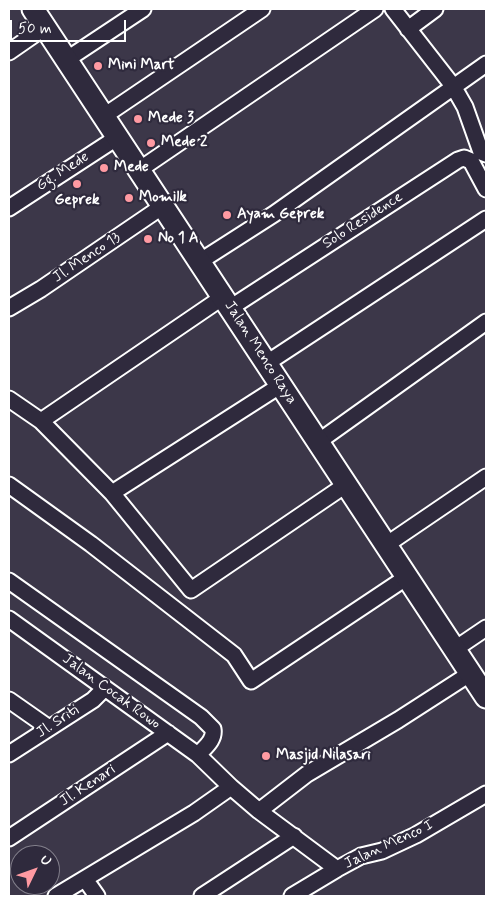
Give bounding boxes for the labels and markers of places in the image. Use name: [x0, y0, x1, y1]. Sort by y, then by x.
place label: Mini Mart: [108, 57, 175, 75]
marker: Mini Mart: [92, 60, 104, 72]
place label: Mede 3: [148, 110, 194, 128]
marker: Mede 3: [132, 113, 144, 125]
place label: Mede 2: [161, 134, 207, 152]
marker: Mede 2: [145, 137, 157, 149]
place label: Mede: [114, 159, 149, 177]
marker: Mede: [98, 162, 110, 174]
marker: Geprek: [71, 178, 83, 190]
place label: Momilk: [139, 189, 187, 207]
place label: Geprek: [54, 192, 100, 210]
marker: Momilk: [123, 192, 135, 204]
place label: Ayam Geprek: [237, 206, 324, 224]
marker: Ayam Geprek: [221, 209, 233, 221]
place label: No 1 A: [158, 230, 199, 248]
marker: No 1 A: [142, 233, 154, 245]
place label: Masjid Nilasari: [276, 747, 371, 765]
marker: Masjid Nilasari: [260, 750, 272, 762]

